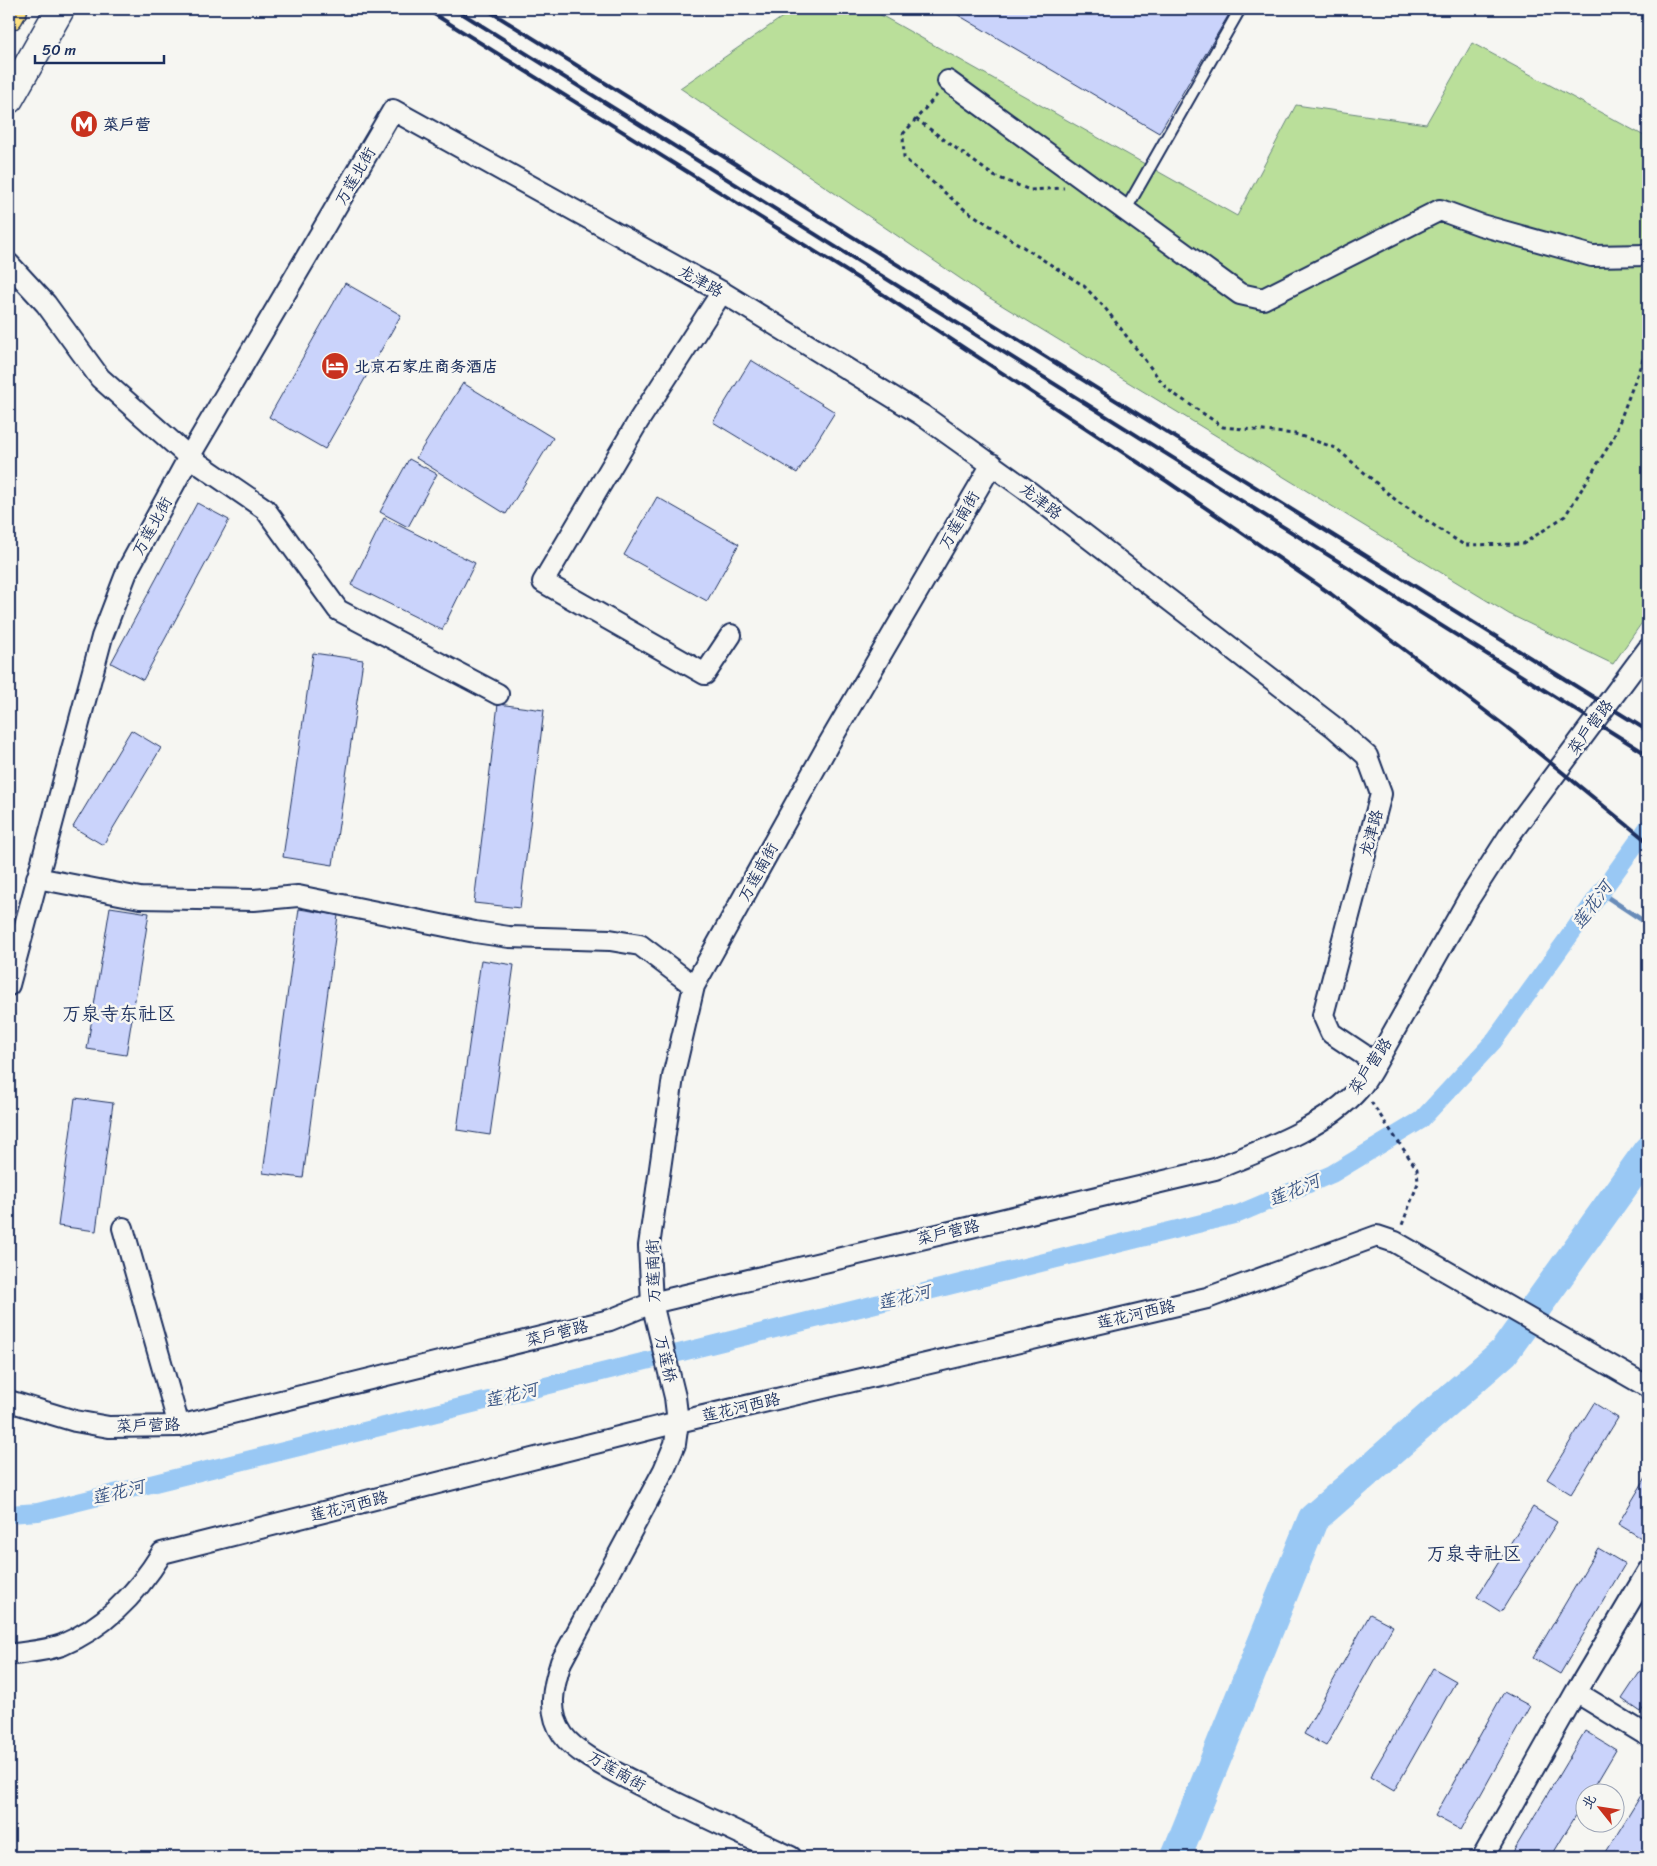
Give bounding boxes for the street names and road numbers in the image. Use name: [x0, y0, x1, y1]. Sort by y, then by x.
street label: 万莲北街: [326, 141, 384, 211]
street label: 龙津路: [673, 257, 729, 305]
street label: 龙津路: [1013, 475, 1069, 527]
street label: 万莲南街: [930, 485, 988, 555]
street label: 万莲北街: [124, 491, 180, 561]
street label: 菜户营路: [1559, 693, 1621, 761]
street label: 龙津路: [1351, 806, 1391, 860]
street label: 万莲南街: [730, 837, 786, 907]
street label: 菜户营路: [1340, 1031, 1400, 1101]
street label: 菜户营路: [914, 1211, 982, 1253]
street label: 万莲南街: [637, 1239, 669, 1303]
street label: 莲花河西路: [1094, 1291, 1178, 1337]
street label: 菜户营路: [522, 1311, 592, 1355]
street label: 万莲桥: [646, 1332, 686, 1386]
street label: 莲花河西路: [699, 1384, 783, 1430]
street label: 菜户营路: [116, 1409, 180, 1441]
street label: 莲花河西路: [307, 1482, 391, 1530]
street label: 万莲南街: [582, 1742, 652, 1800]

